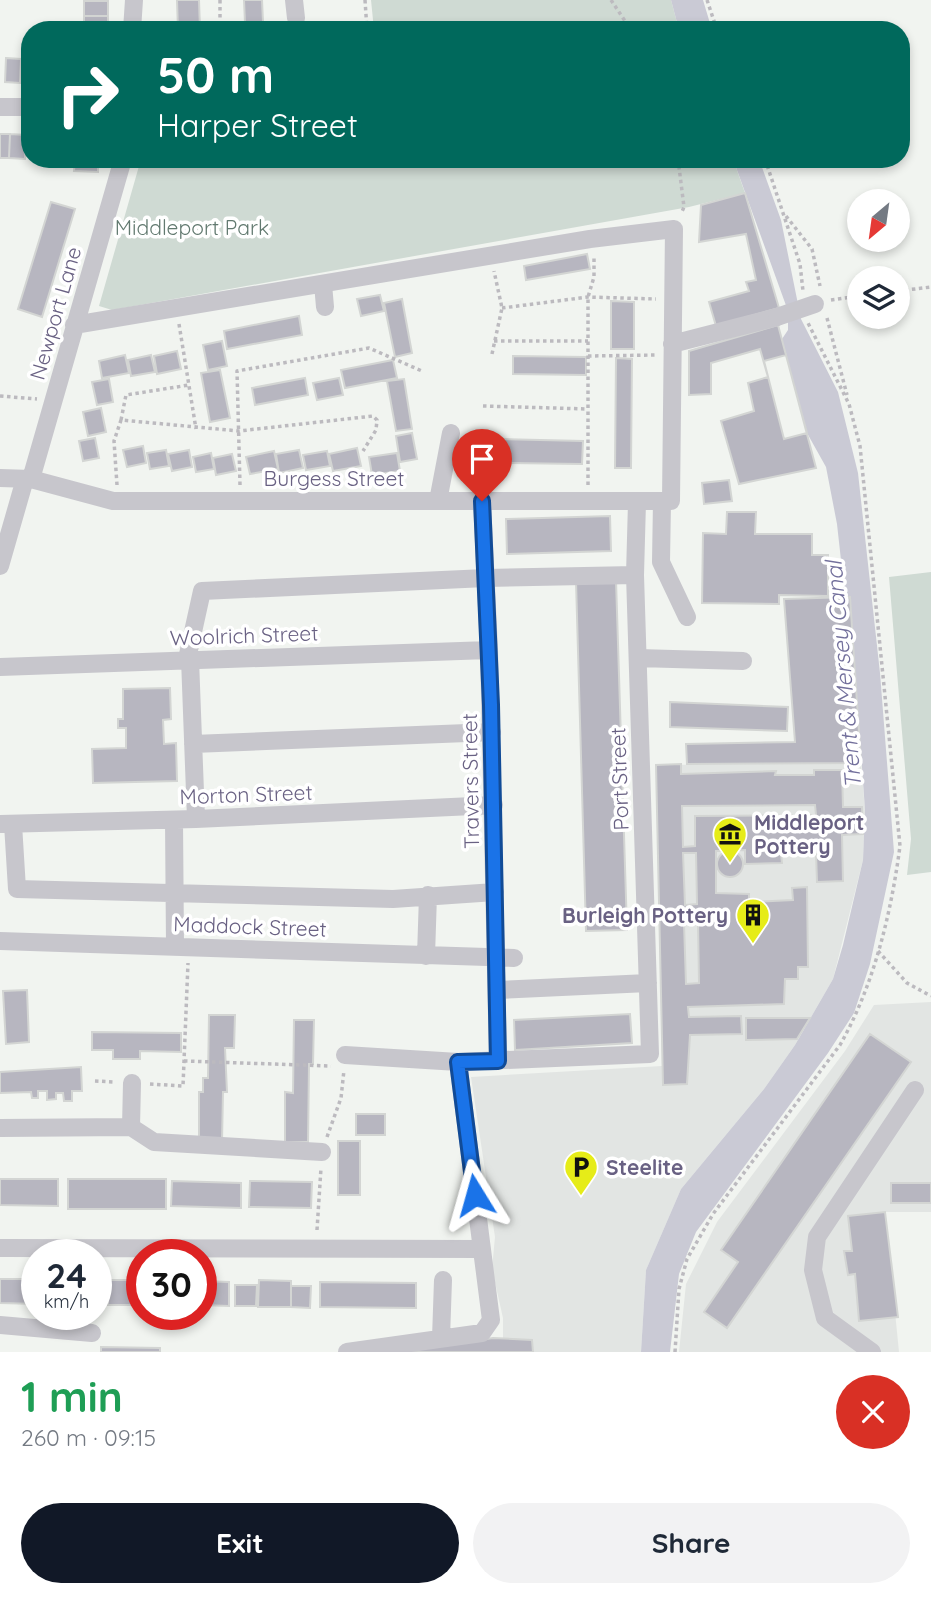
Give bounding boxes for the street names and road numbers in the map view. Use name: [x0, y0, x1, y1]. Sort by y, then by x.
street label: Newport Lane: [24, 243, 86, 383]
street label: Burgess Street: [264, 465, 404, 491]
street label: Woolrich Street: [169, 619, 319, 651]
street label: Travers Street: [456, 713, 484, 849]
street label: Port Street: [604, 727, 634, 831]
street label: Morton Street: [179, 779, 313, 809]
street label: Maddock Street: [173, 910, 327, 942]

